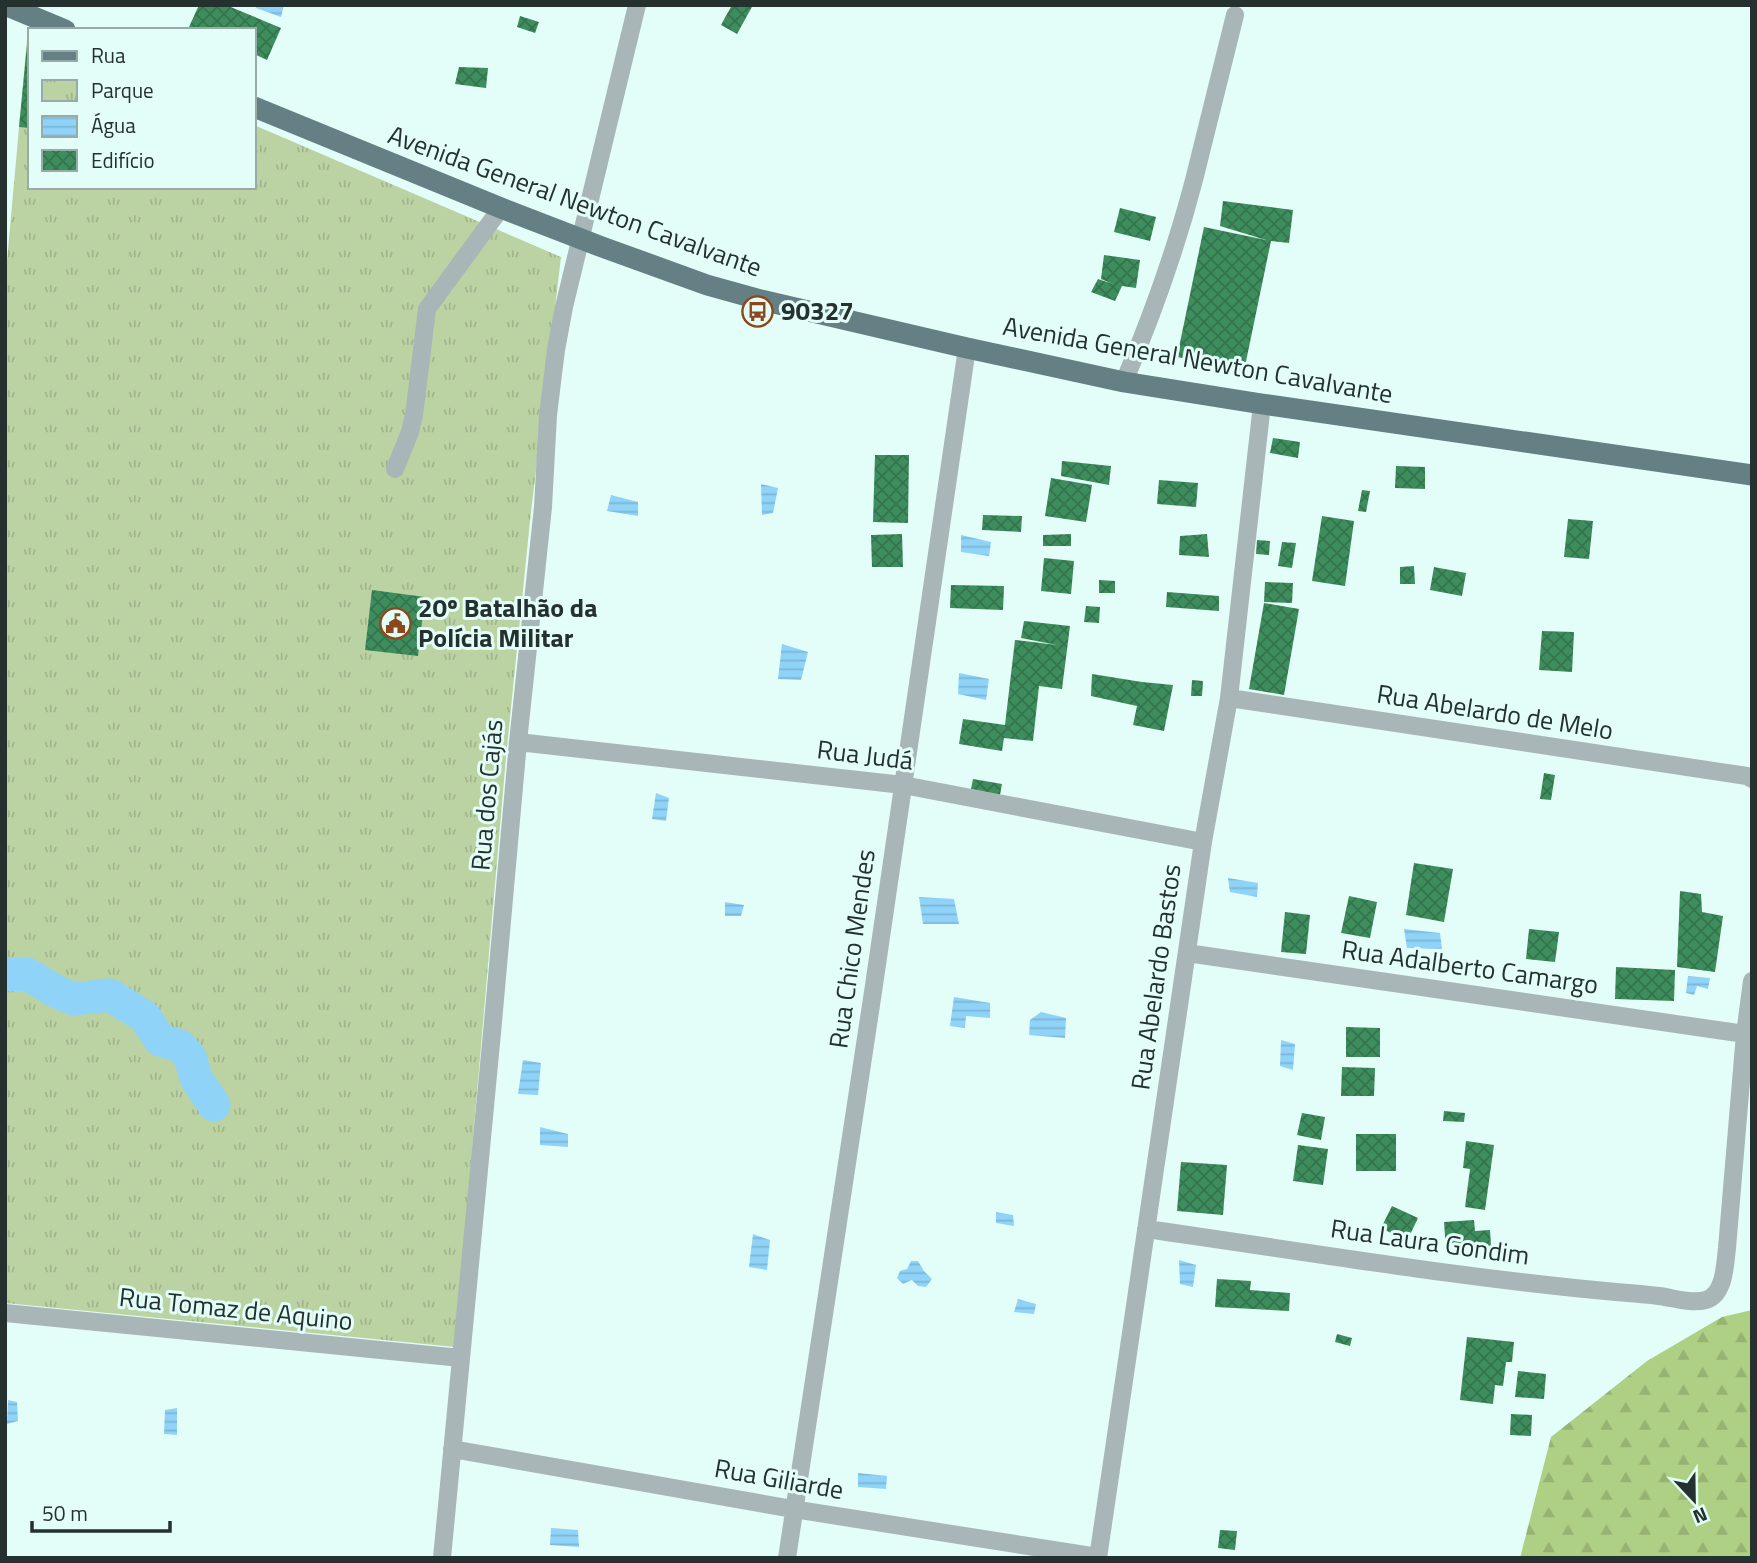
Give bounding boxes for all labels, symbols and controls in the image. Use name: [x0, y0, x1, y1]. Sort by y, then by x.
legend: [28, 28, 256, 189]
text: Rua: [91, 39, 126, 71]
text: Parque: [91, 74, 154, 106]
text: Água: [91, 109, 136, 141]
street label: Avenida General Newton Cavalvante: [383, 115, 768, 286]
text: Edifício: [91, 144, 155, 176]
place label: 90327: [781, 291, 854, 330]
bus stop icon: 90327: [741, 294, 775, 328]
street label: Avenida General Newton Cavalvante: [1000, 306, 1396, 413]
place label: 20º Batalhão da Polícia Militar: [418, 588, 597, 657]
public building icon: 20º Batalhão da Polícia Militar: [378, 606, 412, 640]
street label: Rua Abelardo de Melo: [1374, 674, 1616, 749]
street label: Rua dos Cajás: [460, 718, 513, 872]
street label: Rua Judá: [815, 729, 915, 780]
street label: Rua Chico Mendes: [818, 847, 885, 1051]
street label: Rua Abelardo Bastos: [1120, 861, 1191, 1092]
street label: Rua Adalberto Camargo: [1339, 929, 1601, 1004]
street label: Rua Laura Gondim: [1328, 1208, 1532, 1275]
street label: Rua Tomaz de Aquino: [117, 1277, 355, 1340]
street label: Rua Giliarde: [711, 1448, 847, 1509]
north arrow: [1659, 1465, 1729, 1535]
scale bar: [32, 1490, 170, 1534]
text: 50 m: [42, 1497, 88, 1529]
text: N: [1689, 1500, 1712, 1532]

